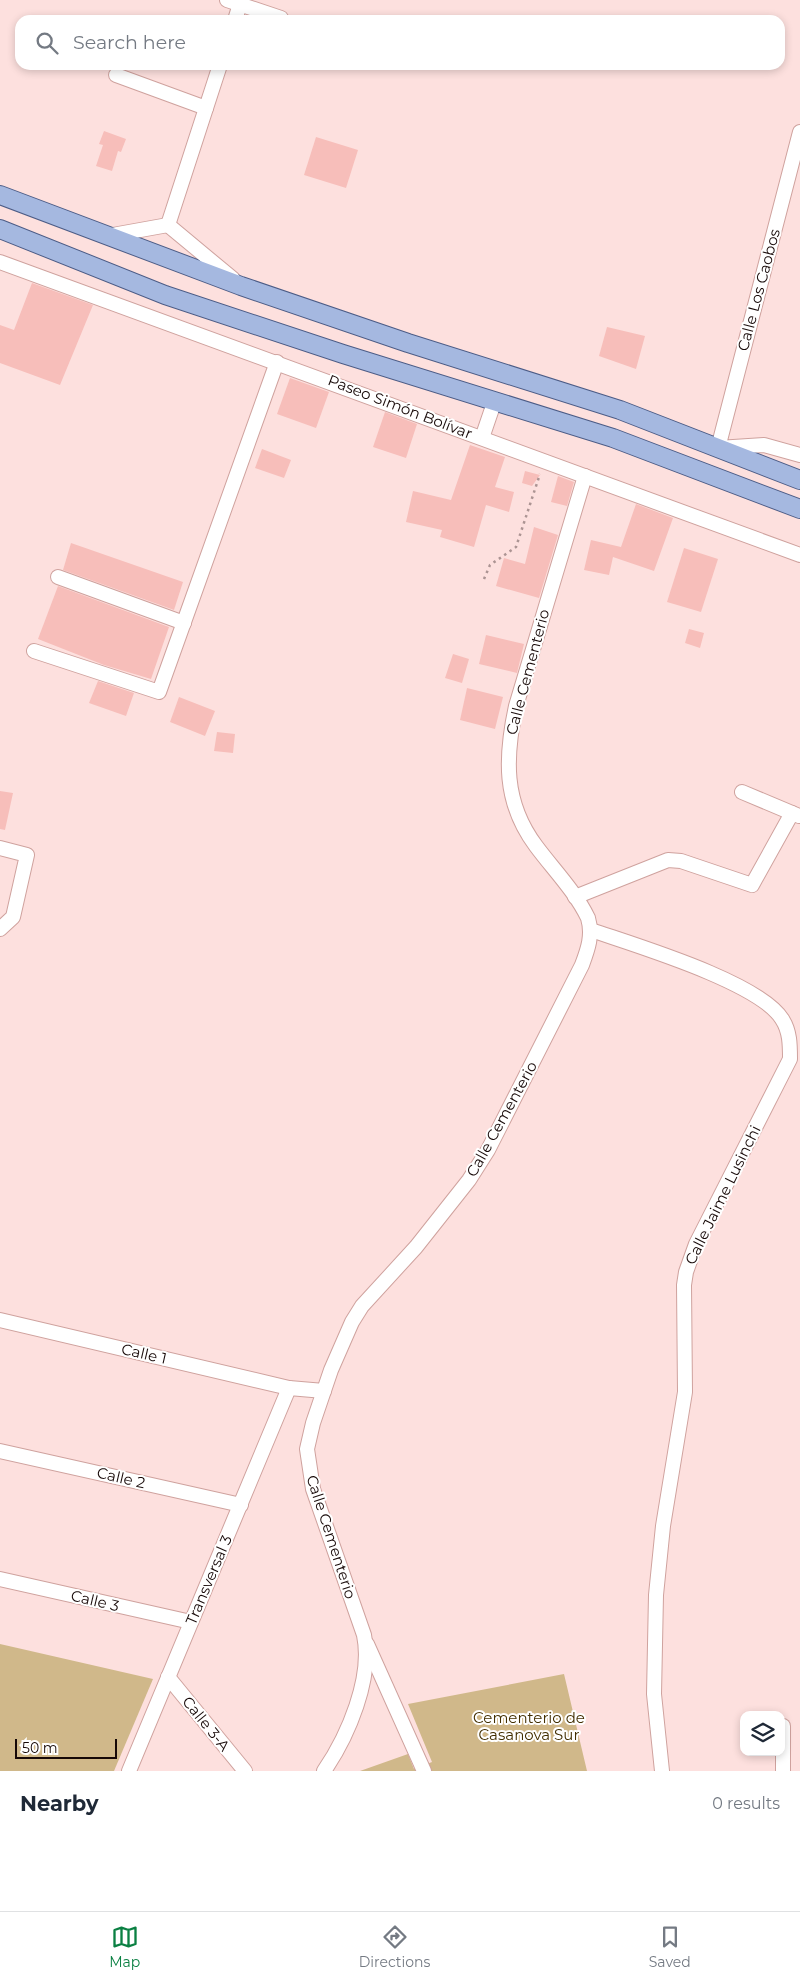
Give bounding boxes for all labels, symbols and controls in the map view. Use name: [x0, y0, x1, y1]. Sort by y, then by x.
search box: [15, 15, 785, 70]
icon: search: [33, 29, 61, 57]
text: Search here: [73, 31, 186, 54]
street label: Calle Los Caobos: [733, 227, 784, 353]
street label: Paseo Simón Bolívar: [325, 370, 475, 443]
street label: Calle Cementerio: [502, 607, 553, 737]
street label: Calle Cementerio: [462, 1058, 541, 1180]
street label: Calle Jaime Lusinchi: [681, 1122, 765, 1267]
street label: Calle 1: [120, 1339, 169, 1368]
street label: Calle 2: [95, 1463, 147, 1492]
street label: Calle Cementerio: [302, 1473, 360, 1601]
street label: Transversal 3: [181, 1532, 236, 1627]
street label: Calle 3: [69, 1586, 121, 1615]
street label: Calle 3-A: [179, 1692, 234, 1755]
park label: Cementerio de Casanova Sur: [473, 1708, 585, 1744]
map controls: [740, 1711, 785, 1756]
button: layers: [740, 1711, 785, 1756]
scale bar: [15, 1736, 118, 1759]
text: 50 m: [22, 1739, 58, 1757]
text: Nearby: [20, 1791, 99, 1816]
text: 0 results: [712, 1794, 780, 1813]
tab: Map: [109, 1923, 140, 1971]
tab: Directions: [359, 1923, 430, 1971]
tab: Saved: [649, 1923, 691, 1971]

